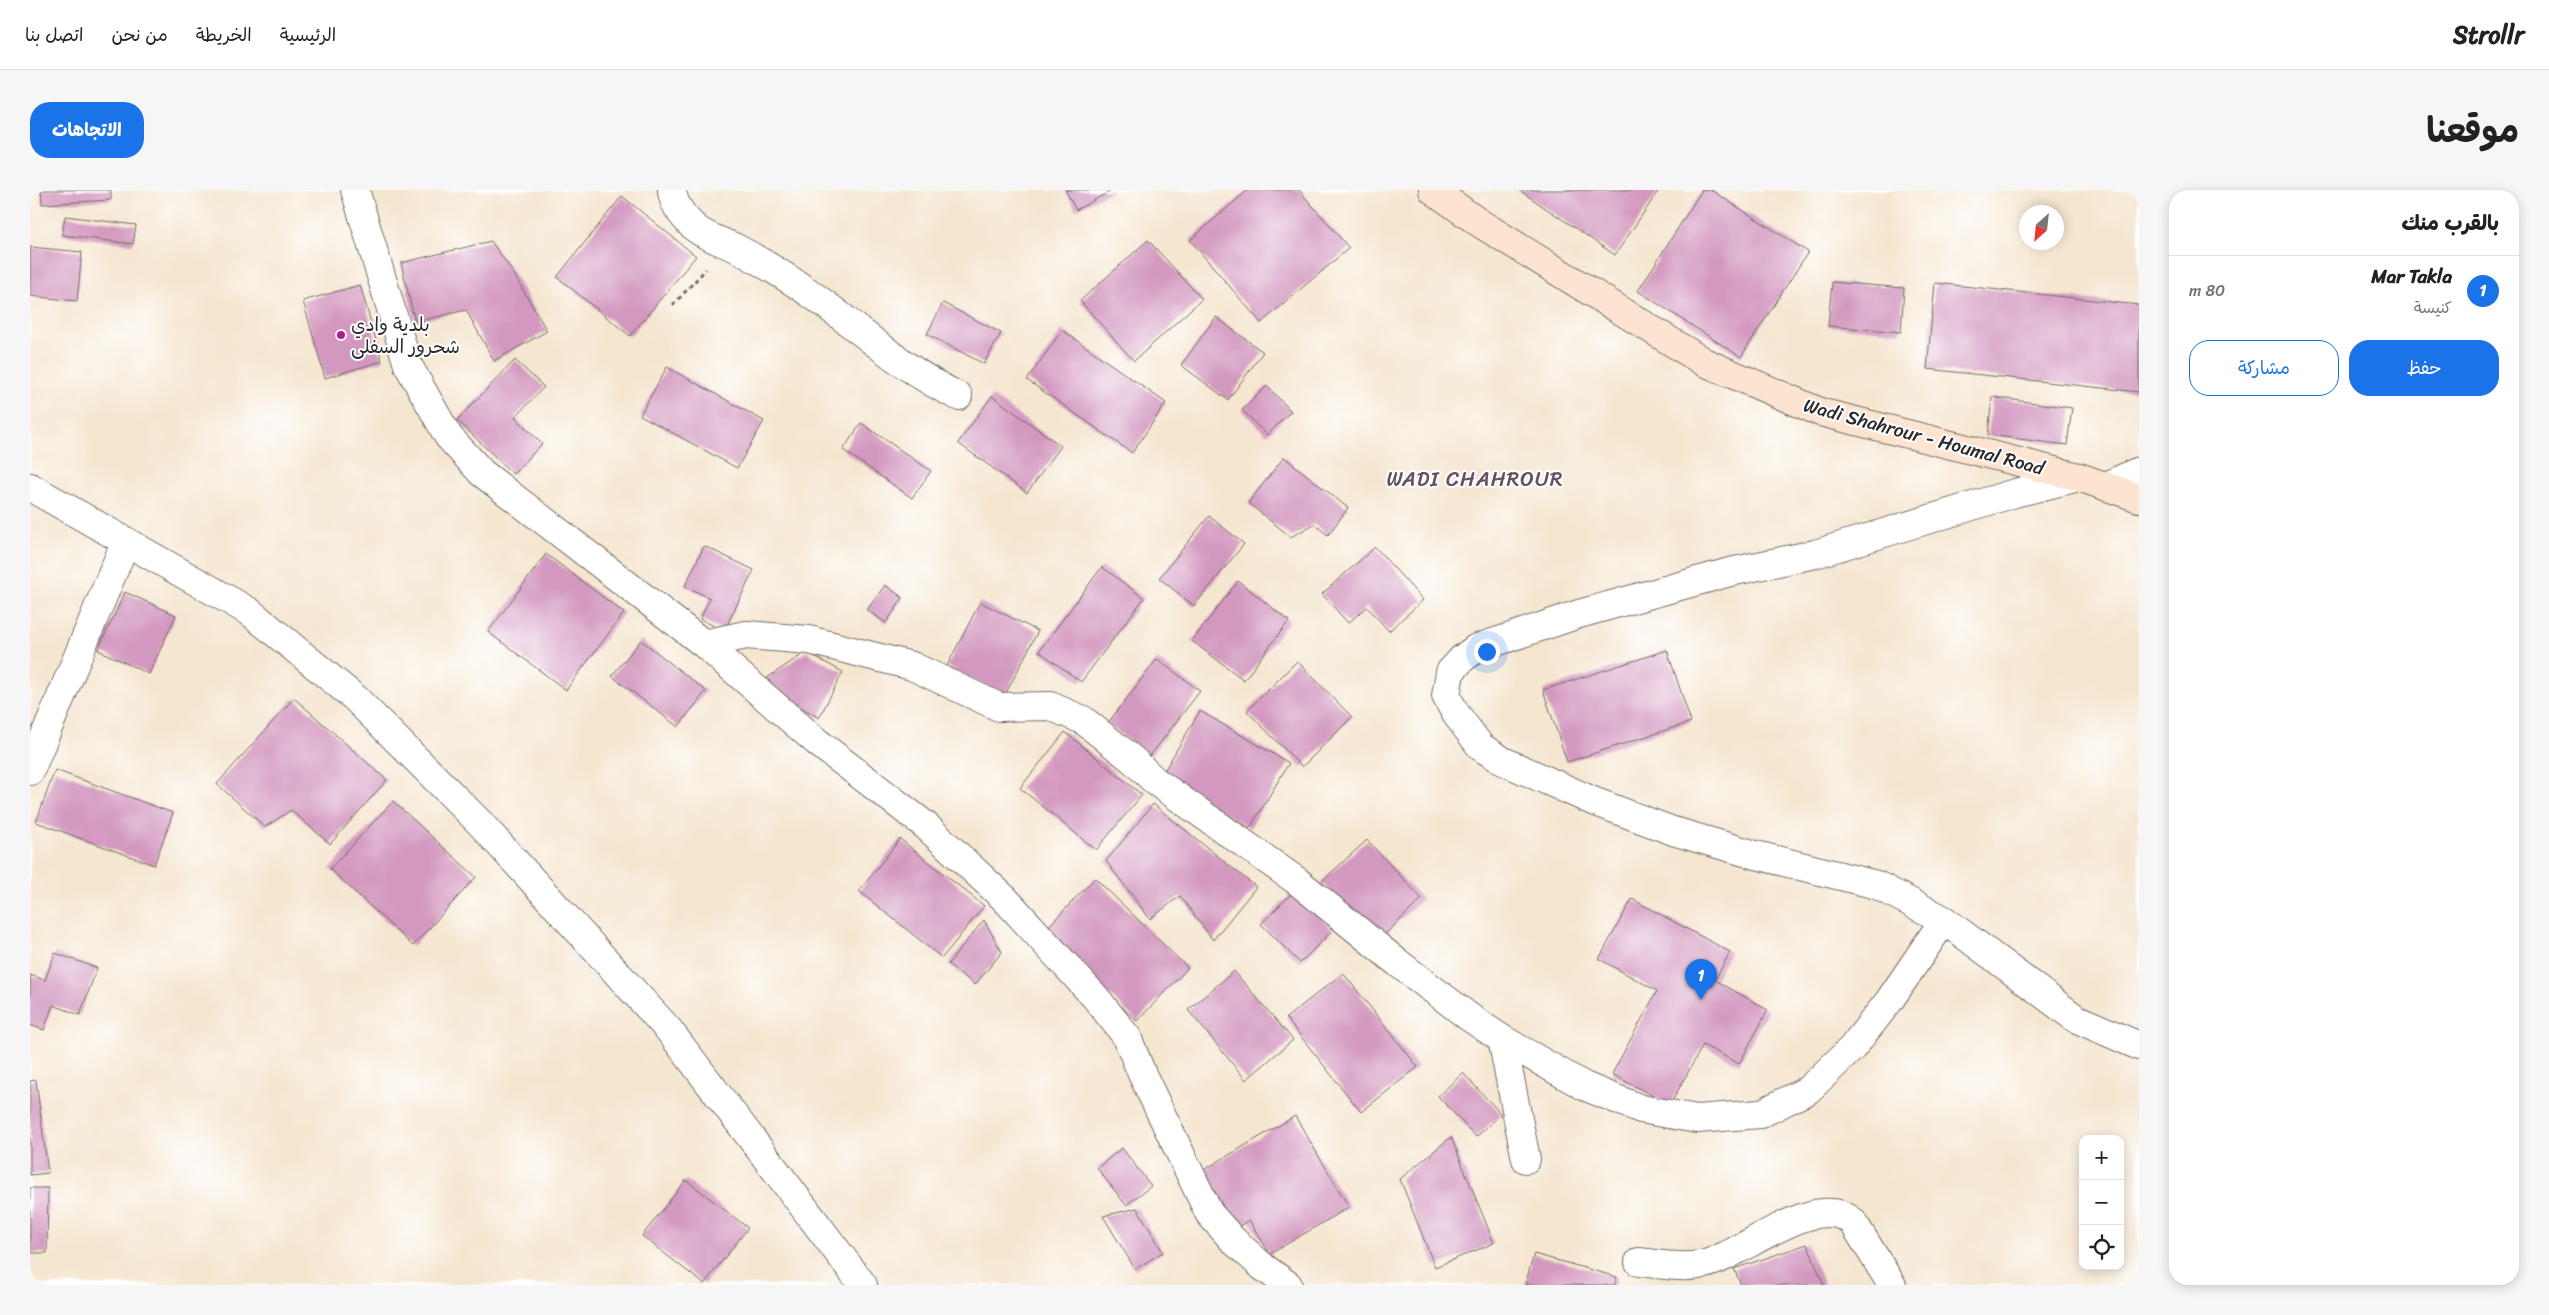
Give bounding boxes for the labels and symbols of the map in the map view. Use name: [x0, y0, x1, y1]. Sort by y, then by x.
north arrow: [2019, 205, 2064, 250]
place label: بلدية وادي شحرور السفلى: [351, 308, 460, 363]
marker: بلدية وادي شحرور السفلى: [335, 329, 347, 341]
street label: Wadi Shahrour - Houmal Road: [1800, 388, 2050, 485]
district label: WADI CHAHROUR: [1386, 460, 1564, 498]
your location: [1474, 639, 1500, 665]
pin: 1: [1685, 959, 1717, 1000]

